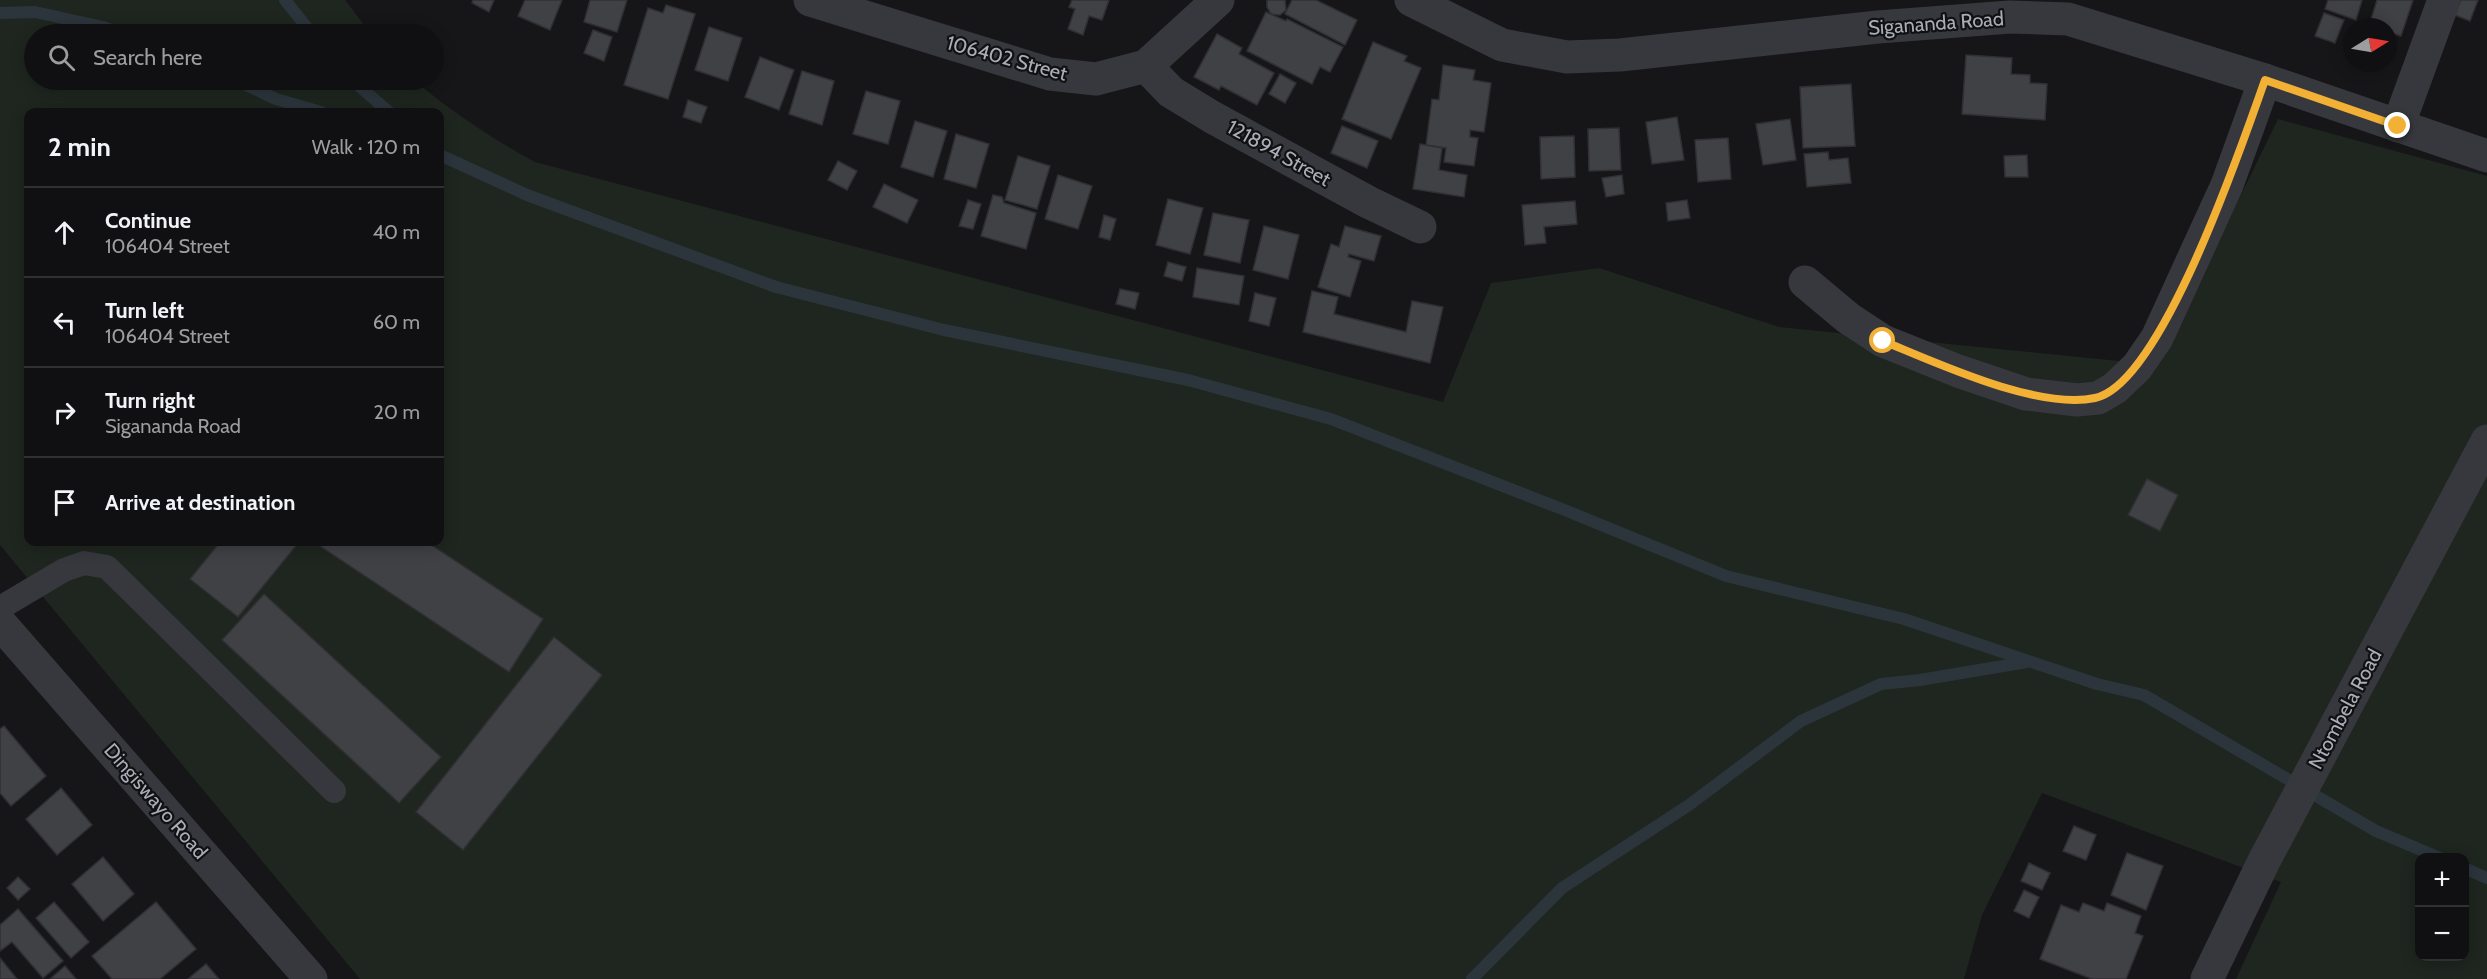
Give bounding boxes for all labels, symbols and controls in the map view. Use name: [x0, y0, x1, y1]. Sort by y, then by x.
street label: Sigananda Road: [1867, 6, 2005, 40]
north arrow: [2343, 18, 2397, 72]
search box: [24, 24, 444, 90]
street label: 106402 Street: [944, 30, 1070, 86]
icon: search: [45, 41, 78, 74]
text: Search here: [93, 44, 202, 71]
route end: [2384, 112, 2410, 138]
street label: 121894 Street: [1223, 115, 1335, 191]
text: 2 min: [48, 131, 111, 163]
text: Walk · 120 m: [312, 135, 420, 159]
text: Continue: [105, 207, 191, 234]
icon: ahead: [48, 216, 81, 249]
text: 40 m: [372, 220, 420, 244]
text: 106404 Street: [105, 234, 230, 258]
text: Turn left: [105, 297, 184, 324]
icon: left: [48, 306, 81, 339]
text: 60 m: [373, 310, 420, 334]
text: 106404 Street: [105, 324, 230, 348]
route start: [1869, 327, 1895, 353]
text: Turn right: [105, 387, 195, 414]
icon: right: [48, 396, 81, 429]
text: 20 m: [374, 400, 420, 424]
text: Sigananda Road: [105, 414, 241, 438]
icon: arrive: [48, 486, 81, 519]
text: Arrive at destination: [105, 489, 295, 516]
street label: Ntombela Road: [2303, 645, 2387, 773]
street label: Dingiswayo Road: [99, 738, 213, 864]
map controls: [2415, 853, 2469, 961]
button: +: [2415, 853, 2469, 907]
button: −: [2415, 907, 2469, 961]

